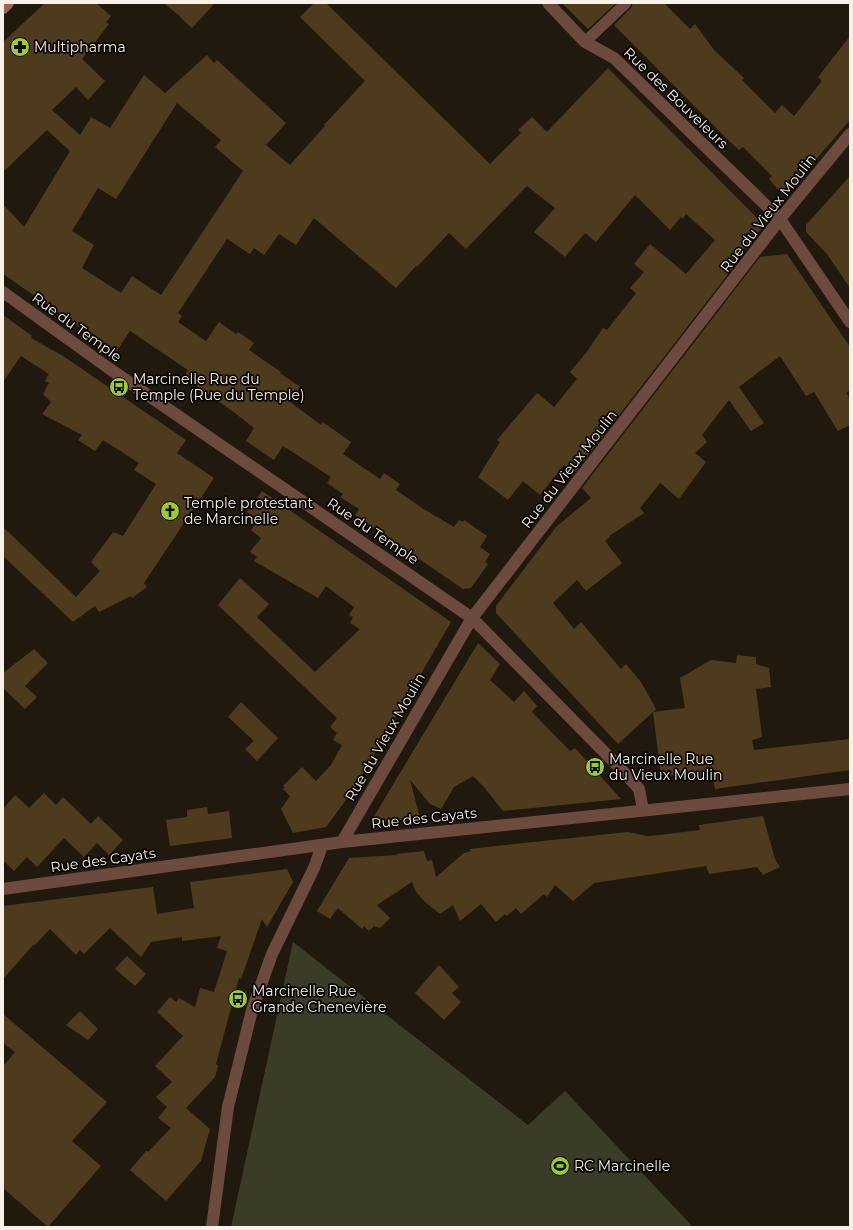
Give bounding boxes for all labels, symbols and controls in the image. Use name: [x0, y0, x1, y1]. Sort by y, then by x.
pharmacy icon: Multipharma: [9, 36, 31, 58]
place label: Multipharma: [34, 38, 126, 56]
street label: Rue des Bouveleurs: [620, 43, 732, 153]
street label: Rue du Vieux Moulin: [716, 150, 820, 276]
street label: Rue du Temple: [29, 288, 125, 366]
place label: Marcinelle Rue du Temple (Rue du Temple): [133, 370, 305, 404]
bus stop icon: Marcinelle Rue du Temple (Rue du Temple): [108, 376, 130, 398]
street label: Rue du Vieux Moulin: [517, 406, 621, 532]
place label: Temple protestant de Marcinelle: [184, 494, 313, 528]
street label: Rue du Temple: [324, 494, 422, 568]
church icon: Temple protestant de Marcinelle: [159, 500, 181, 522]
street label: Rue du Vieux Moulin: [341, 670, 429, 804]
place label: Marcinelle Rue du Vieux Moulin: [609, 750, 722, 784]
bus stop icon: Marcinelle Rue du Vieux Moulin: [584, 756, 606, 778]
street label: Rue des Cayats: [370, 803, 478, 832]
street label: Rue des Cayats: [49, 844, 157, 876]
place label: Marcinelle Rue Grande Chenevière: [252, 982, 387, 1016]
bus stop icon: Marcinelle Rue Grande Chenevière: [227, 988, 249, 1010]
sports icon: RC Marcinelle: [549, 1155, 571, 1177]
place label: RC Marcinelle: [574, 1157, 670, 1175]

